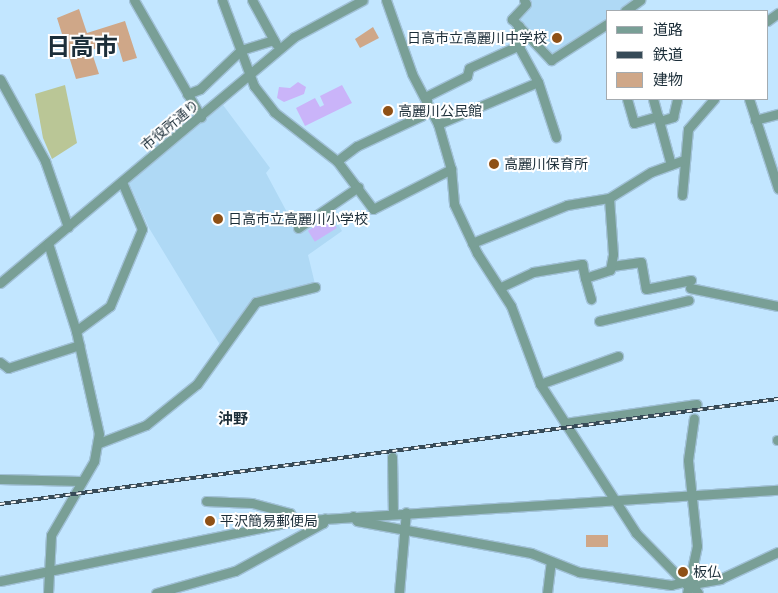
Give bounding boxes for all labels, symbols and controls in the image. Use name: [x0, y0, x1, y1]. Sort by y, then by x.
legend: [606, 10, 768, 100]
text: 道路: [653, 18, 683, 41]
place label: 日高市立高麗川中学校: [407, 30, 547, 46]
marker: 日高市立高麗川中学校: [551, 32, 563, 44]
district label: 日高市: [46, 33, 118, 61]
text: 鉄道: [653, 43, 683, 66]
text: 建物: [653, 68, 683, 91]
street label: 市役所通り: [138, 96, 202, 154]
place label: 高麗川公民館: [398, 103, 482, 119]
marker: 高麗川公民館: [382, 105, 394, 117]
place label: 高麗川保育所: [504, 156, 588, 172]
marker: 高麗川保育所: [488, 158, 500, 170]
place label: 日高市立高麗川小学校: [228, 211, 368, 227]
marker: 日高市立高麗川小学校: [212, 213, 224, 225]
district label: 沖野: [218, 410, 248, 428]
place label: 平沢簡易郵便局: [220, 513, 318, 529]
marker: 平沢簡易郵便局: [204, 515, 216, 527]
place label: 板仏: [693, 564, 721, 580]
marker: 板仏: [677, 566, 689, 578]

